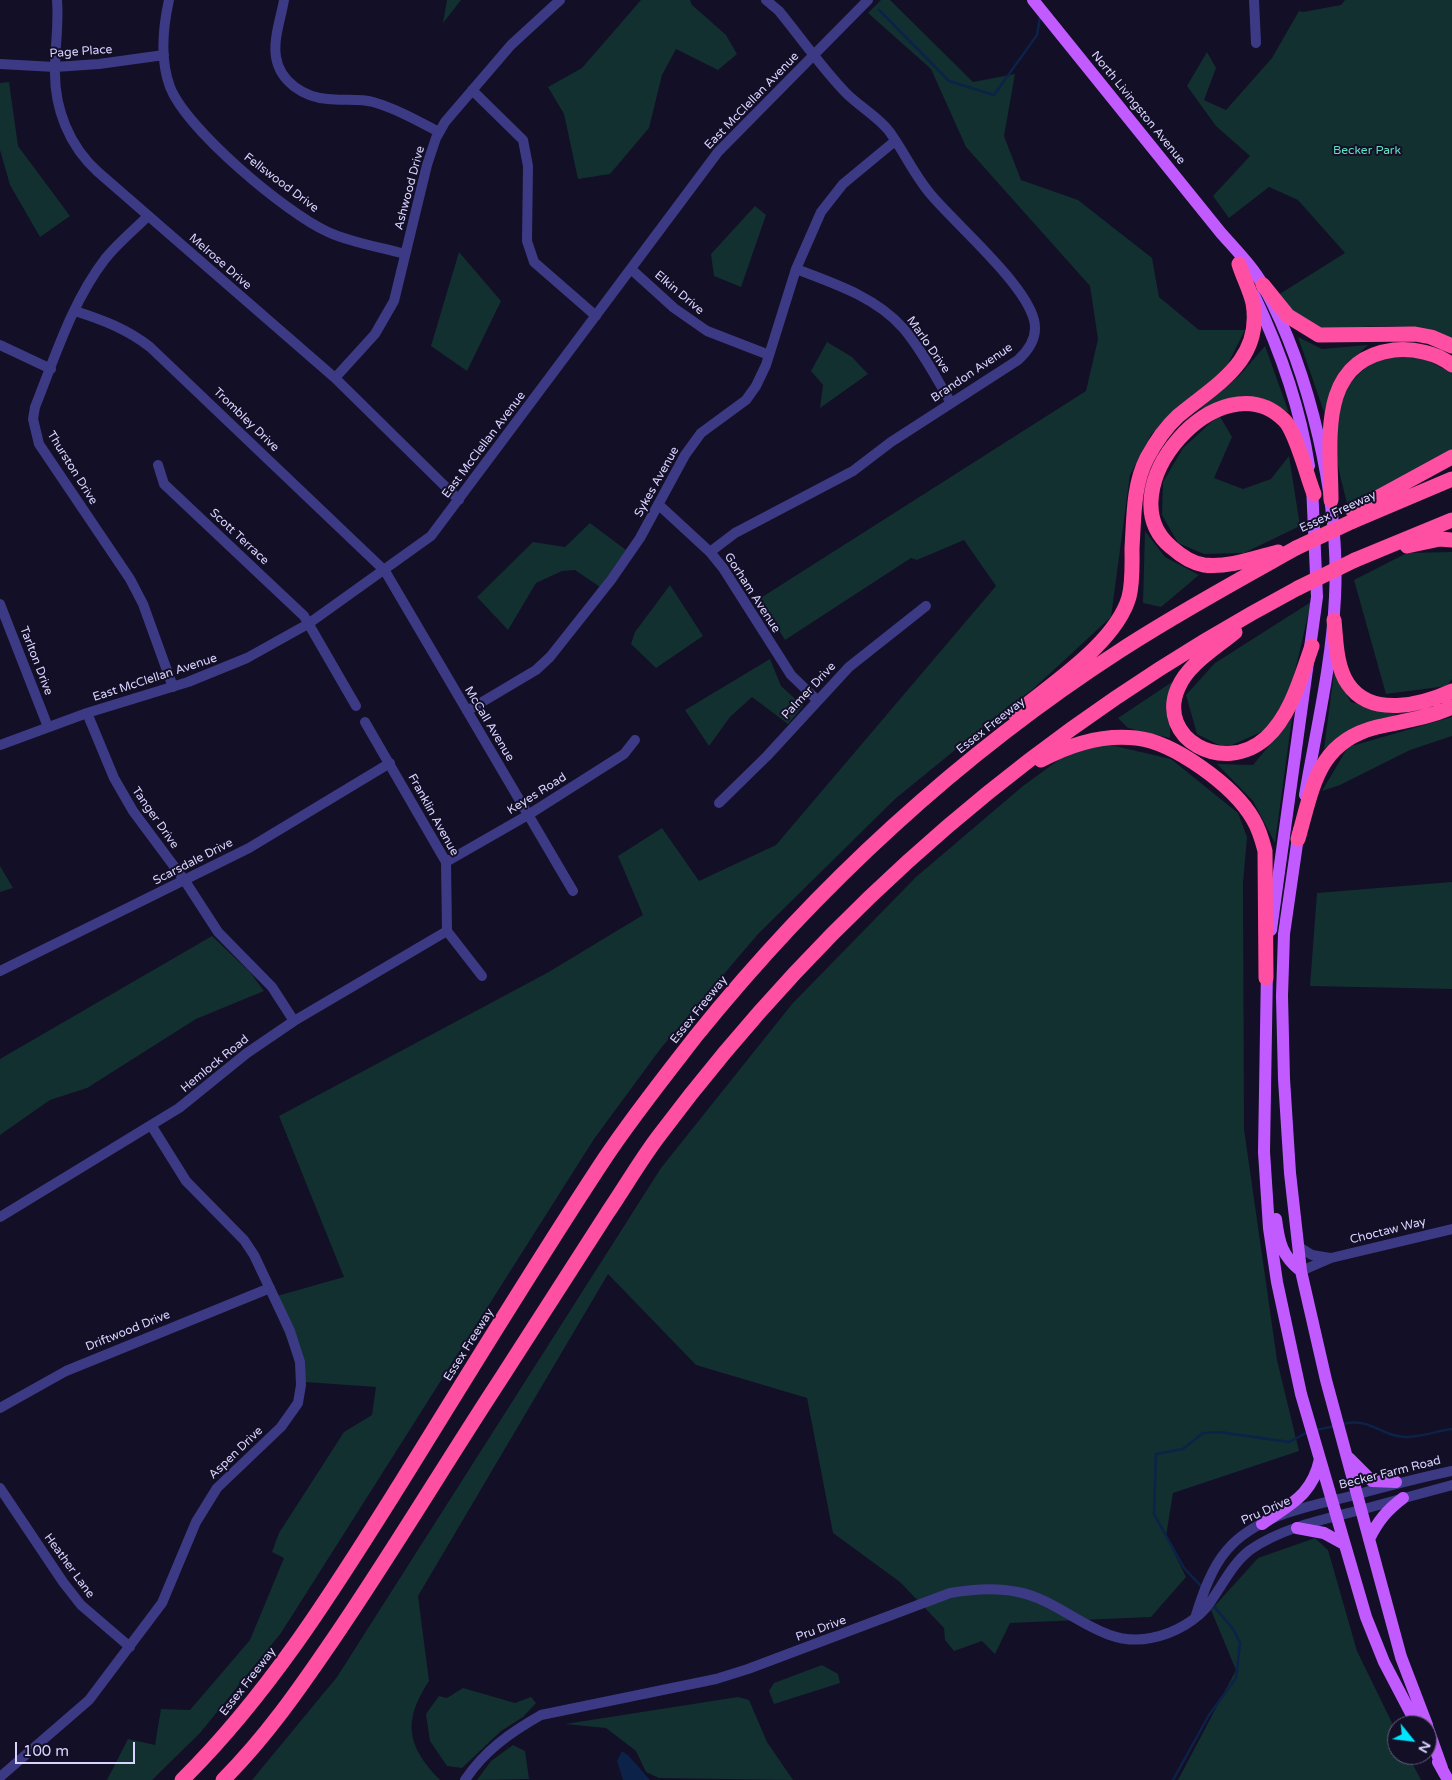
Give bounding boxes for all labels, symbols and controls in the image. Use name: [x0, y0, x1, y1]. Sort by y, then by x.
street label: Page Place: [49, 43, 113, 61]
street label: East McClellan Avenue: [702, 49, 802, 153]
street label: North Livingston Avenue: [1088, 49, 1188, 167]
park label: Becker Park: [1333, 144, 1401, 158]
street label: Ashwood Drive: [392, 145, 428, 231]
street label: Fellswood Drive: [241, 150, 321, 216]
street label: Melrose Drive: [186, 231, 254, 293]
street label: Elkin Drive: [651, 268, 707, 318]
street label: Marlo Drive: [903, 314, 953, 376]
street label: Brandon Avenue: [929, 340, 1015, 406]
street label: Trombley Drive: [210, 385, 282, 455]
street label: East McClellan Avenue: [439, 389, 529, 501]
street label: Thurston Drive: [44, 429, 100, 507]
street label: Sykes Avenue: [632, 444, 682, 520]
street label: Essex Freeway: [1297, 488, 1379, 536]
street label: Scott Terrace: [206, 506, 272, 568]
street label: Gorham Avenue: [721, 550, 783, 636]
street label: Tarlton Drive: [16, 625, 56, 697]
street label: East McClellan Avenue: [91, 651, 219, 705]
street label: Palmer Drive: [779, 660, 839, 722]
street label: McCall Avenue: [461, 684, 517, 764]
street label: Essex Freeway: [954, 695, 1028, 757]
street label: Keyes Road: [505, 770, 569, 818]
street label: Franklin Avenue: [405, 771, 461, 859]
street label: Tanger Drive: [128, 784, 182, 852]
street label: Scarsdale Drive: [151, 836, 235, 888]
street label: Essex Freeway: [667, 973, 731, 1047]
street label: Hemlock Road: [178, 1032, 252, 1096]
street label: Choctaw Way: [1348, 1215, 1428, 1247]
street label: Essex Freeway: [441, 1306, 497, 1384]
street label: Driftwood Drive: [84, 1308, 172, 1354]
street label: Aspen Drive: [206, 1424, 266, 1482]
street label: Becker Farm Road: [1338, 1453, 1442, 1493]
street label: Pru Drive: [1239, 1494, 1293, 1528]
street label: Heather Lane: [41, 1531, 97, 1601]
street label: Pru Drive: [794, 1613, 848, 1645]
street label: Essex Freeway: [217, 1645, 279, 1719]
north arrow: [1387, 1715, 1437, 1765]
scale bar: [18, 1732, 138, 1764]
text: N: [1415, 1738, 1435, 1756]
text: 100 m: [23, 1742, 69, 1760]

